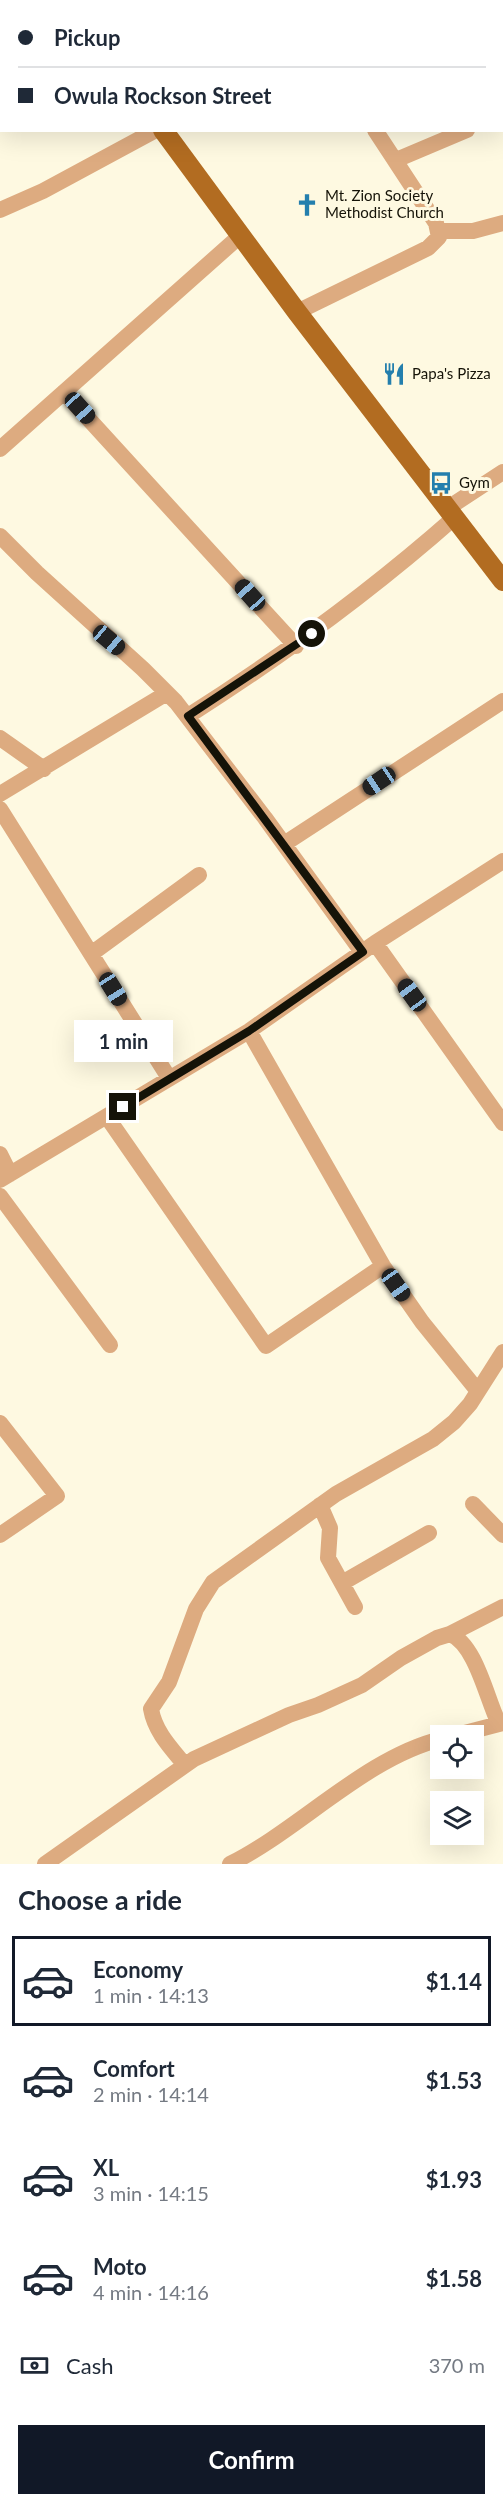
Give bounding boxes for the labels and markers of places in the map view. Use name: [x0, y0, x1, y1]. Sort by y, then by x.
place label: Mt. Zion Society Methodist Church: [325, 186, 444, 221]
church icon: Mt. Zion Society Methodist Church: [294, 192, 320, 218]
restaurant icon: Papa's Pizza: [381, 361, 407, 387]
place label: Papa's Pizza: [412, 364, 491, 382]
bus stop icon: Gym: [428, 470, 454, 496]
place label: Gym: [459, 473, 490, 491]

